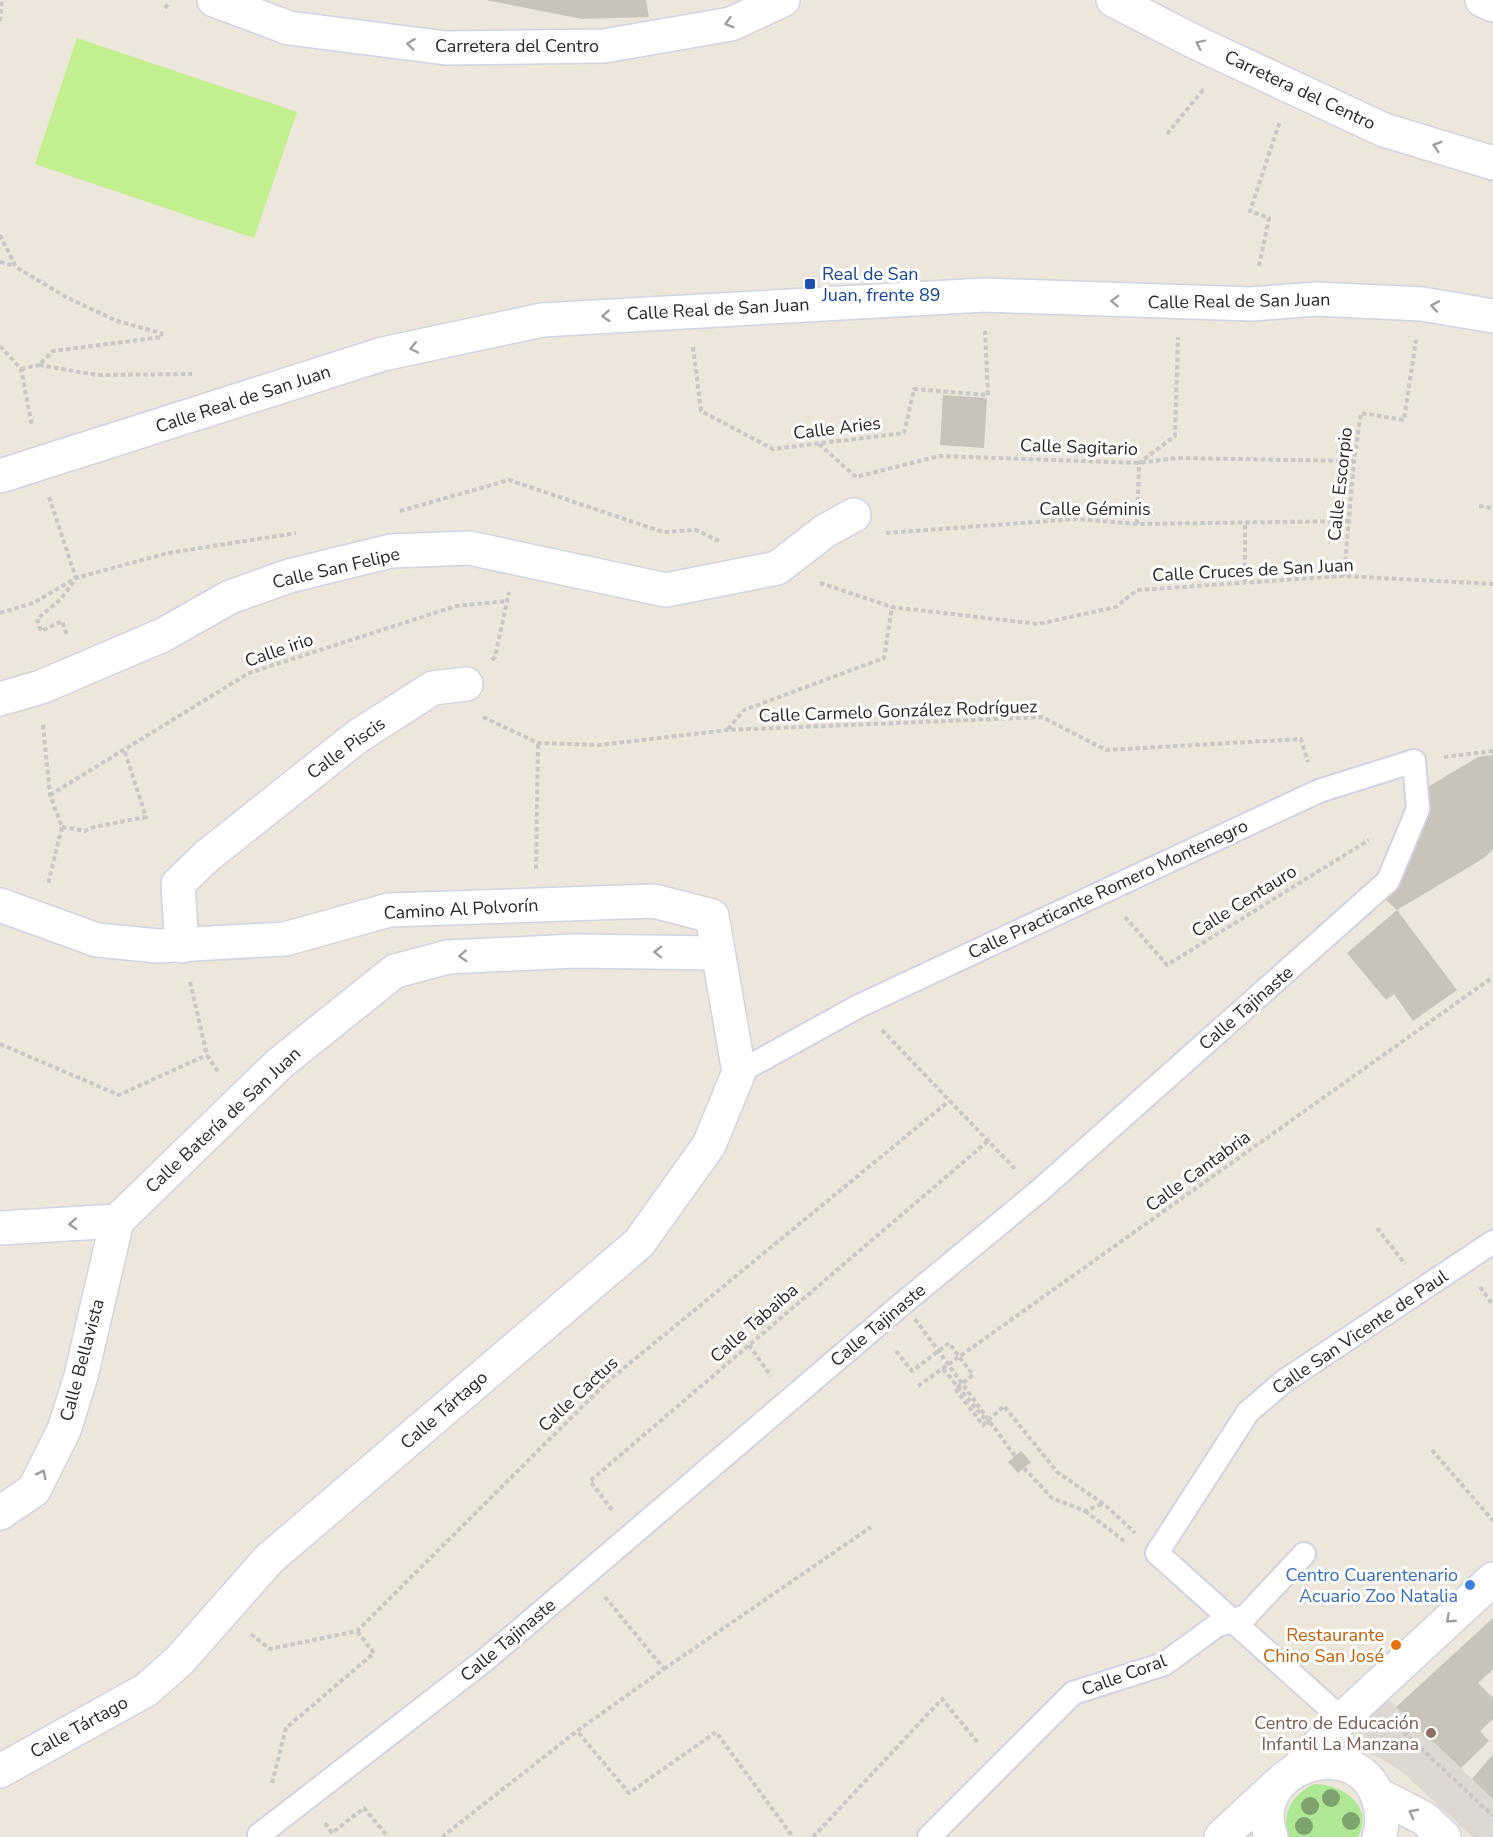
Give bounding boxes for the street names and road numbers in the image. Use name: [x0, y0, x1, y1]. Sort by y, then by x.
street label: Carretera del Centro: [435, 34, 599, 58]
street label: Carretera del Centro: [1221, 44, 1379, 136]
street label: Calle Real de San Juan: [1147, 287, 1331, 315]
street label: Calle Real de San Juan: [626, 292, 810, 326]
street label: Calle Real de San Juan: [152, 359, 334, 439]
street label: Calle Aries: [792, 411, 882, 445]
street label: Calle Escorpio: [1322, 426, 1358, 542]
street label: Calle Sagitario: [1020, 433, 1138, 461]
street label: Calle Géminis: [1039, 497, 1151, 521]
street label: Calle San Felipe: [270, 542, 402, 594]
street label: Calle Cruces de San Juan: [1152, 553, 1354, 587]
street label: Calle irio: [242, 627, 316, 673]
street label: Calle Carmelo González Rodríguez: [758, 694, 1038, 728]
street label: Calle Piscis: [302, 711, 390, 785]
street label: Calle Practicante Romero Montenegro: [964, 813, 1252, 965]
street label: Calle Centauro: [1187, 859, 1301, 943]
street label: Camino Al Polvorín: [383, 893, 539, 925]
street label: Calle Tajinaste: [1194, 960, 1298, 1056]
street label: Calle Batería de San Juan: [140, 1042, 306, 1198]
street label: Calle Cantabria: [1141, 1125, 1255, 1217]
street label: Calle San Vicente de Paul: [1267, 1264, 1453, 1400]
street label: Calle Tabaiba: [705, 1278, 803, 1368]
street label: Calle Tajinaste: [825, 1278, 931, 1372]
street label: Calle Bellavista: [54, 1296, 110, 1424]
street label: Calle Cactus: [533, 1351, 623, 1437]
street label: Calle Tártago: [395, 1365, 493, 1455]
street label: Calle Tajinaste: [455, 1593, 561, 1687]
street label: Calle Coral: [1078, 1648, 1170, 1701]
street label: Calle Tártago: [26, 1690, 132, 1764]

